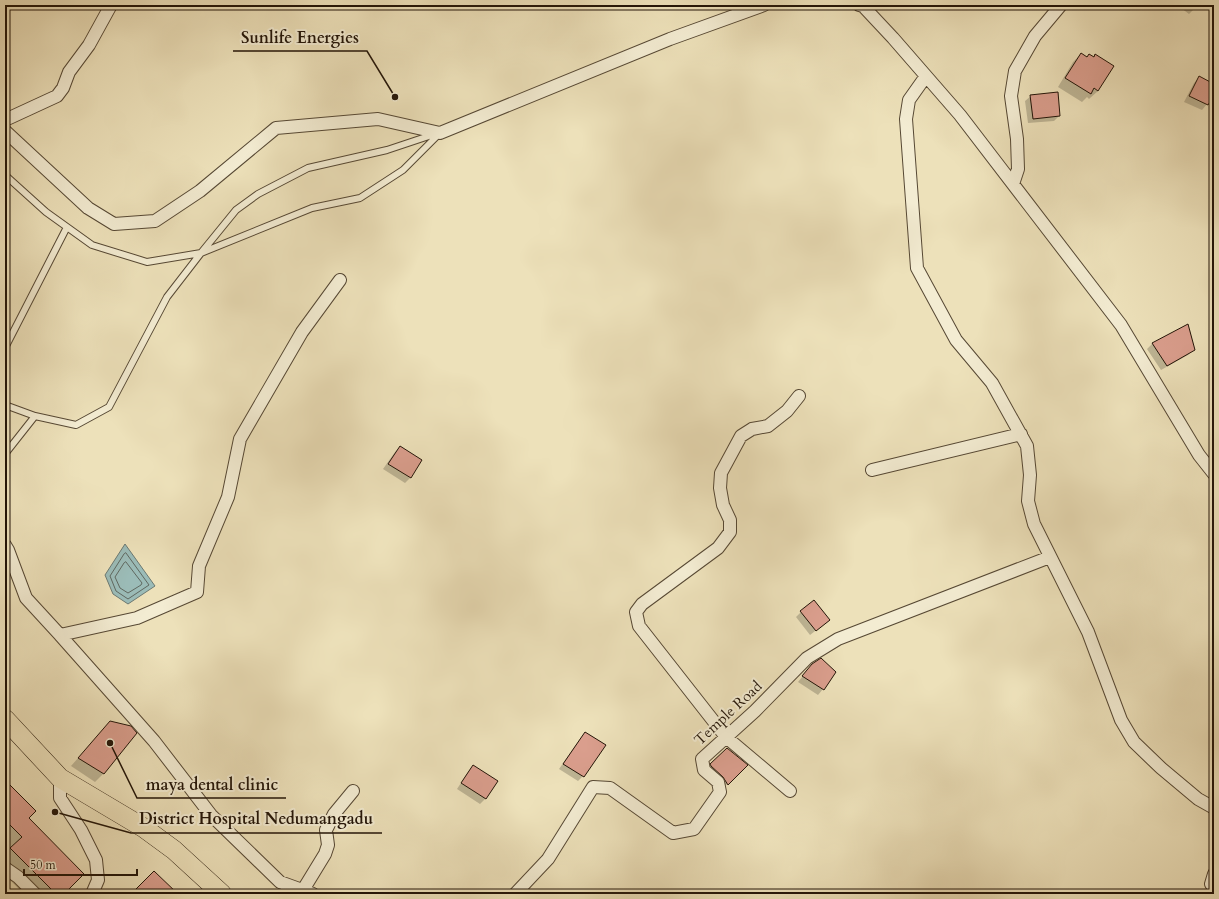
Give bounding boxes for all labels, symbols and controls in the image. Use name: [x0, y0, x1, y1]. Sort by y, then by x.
callout: Sunlife Energies: [233, 23, 367, 51]
text: Sunlife Energies: [241, 27, 359, 49]
street label: Temple Road: [690, 676, 766, 750]
callout: maya dental clinic: [137, 770, 286, 798]
text: maya dental clinic: [146, 774, 279, 796]
callout: District Hospital Nedumangadu: [131, 805, 382, 833]
text: District Hospital Nedumangadu: [139, 808, 373, 830]
scale bar: [24, 851, 137, 877]
text: 50 m: [30, 857, 57, 873]

